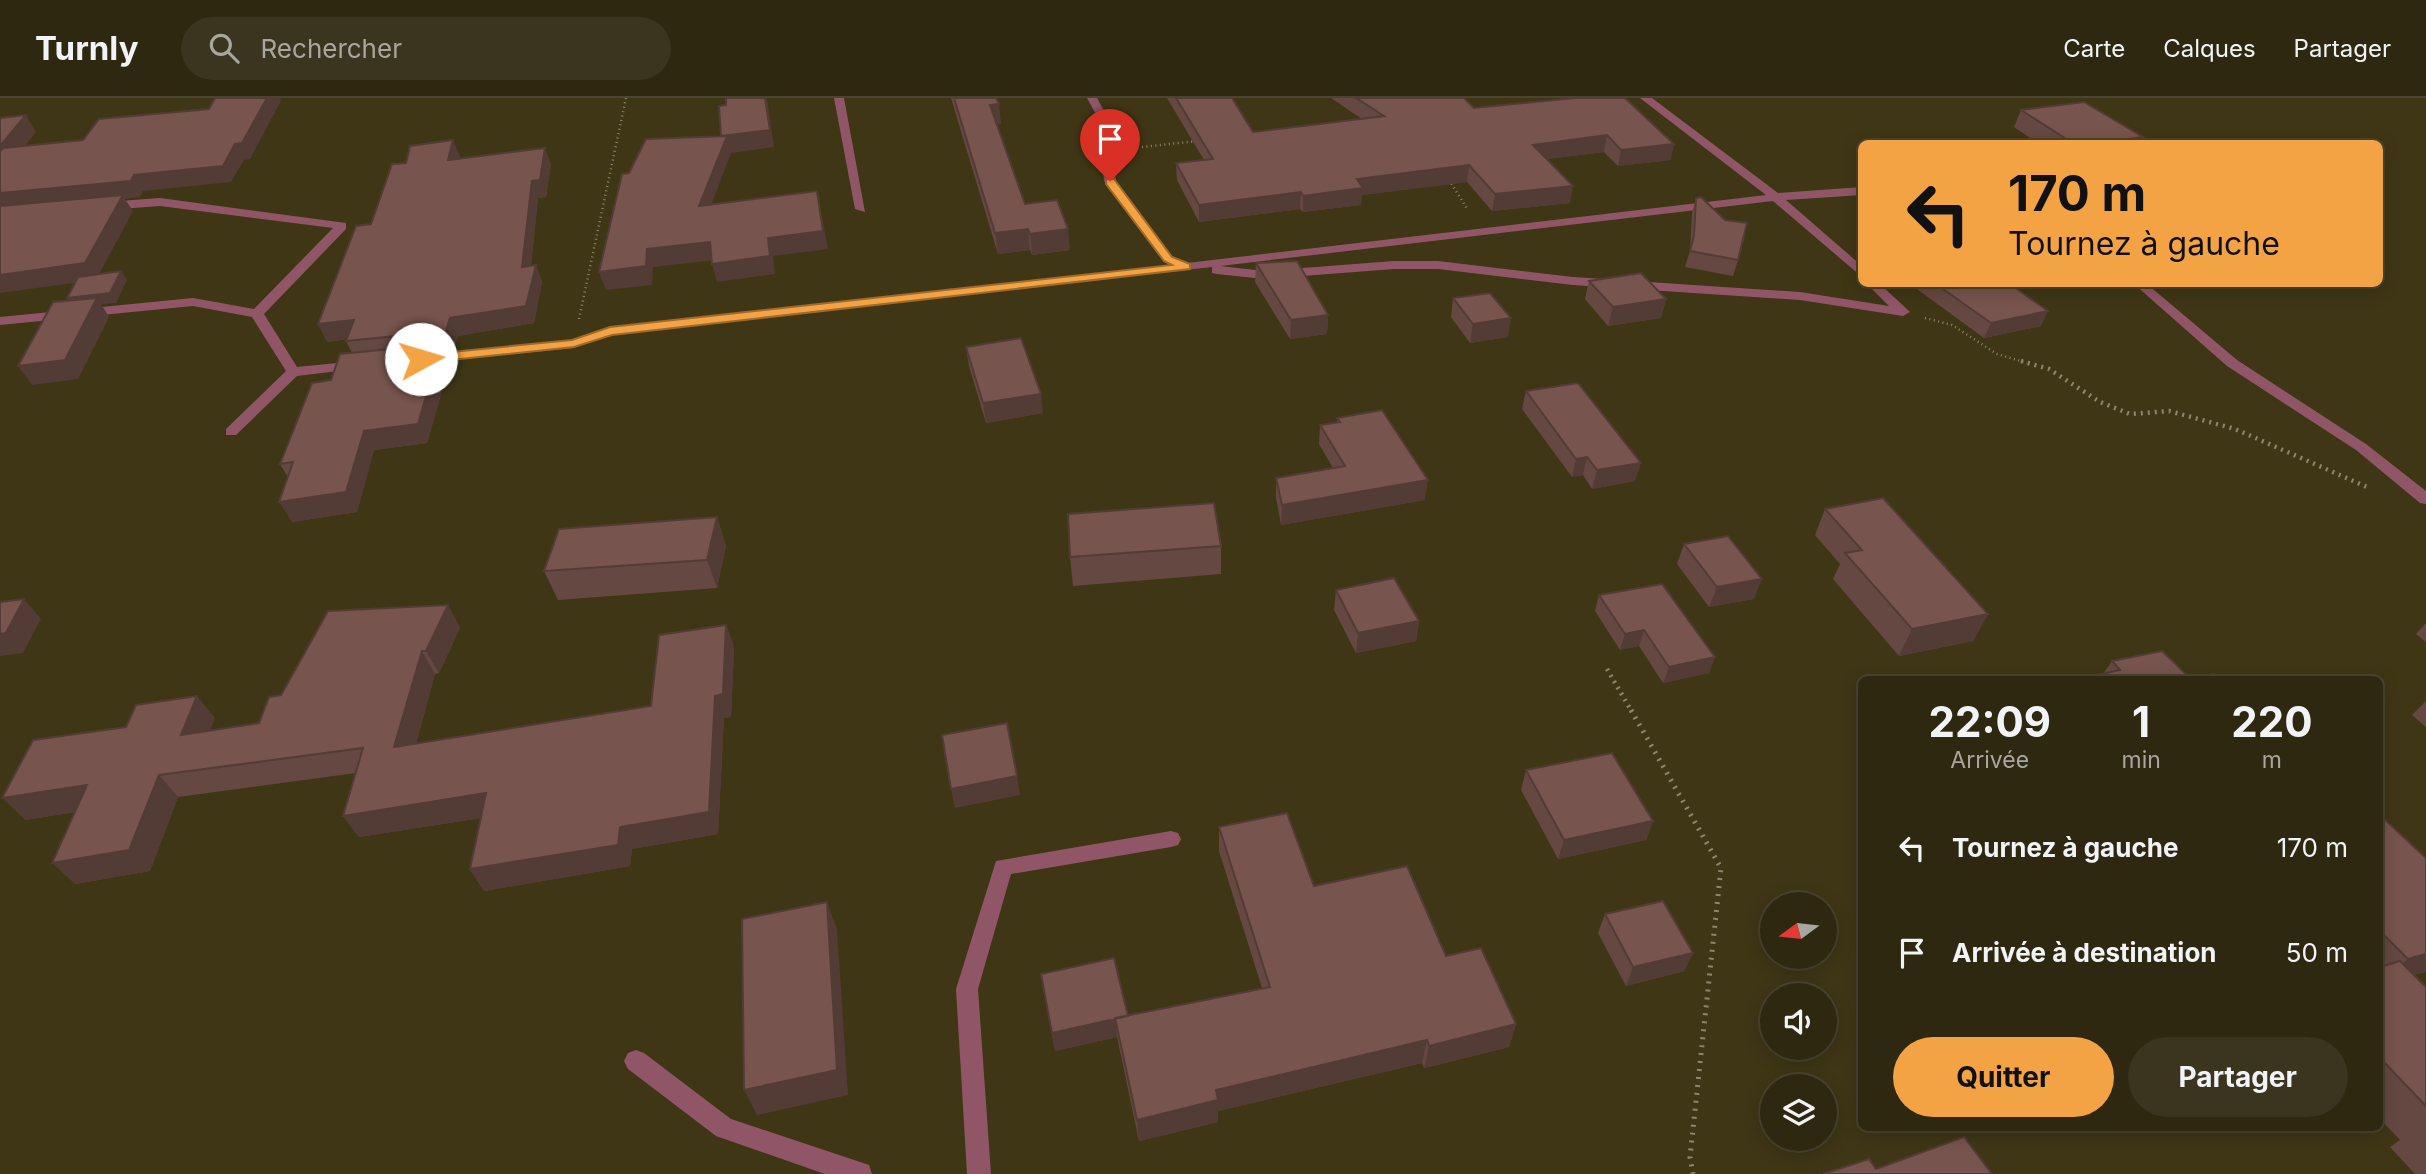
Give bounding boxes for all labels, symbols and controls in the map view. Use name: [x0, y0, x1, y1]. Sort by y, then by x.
search box: [181, 17, 671, 80]
text: Turnly: [35, 28, 139, 68]
icon: search: [205, 29, 243, 67]
text: Rechercher: [261, 33, 402, 64]
text: Carte: [2063, 34, 2125, 63]
text: Calques: [2163, 34, 2256, 63]
text: Partager: [2294, 34, 2391, 63]
pin: [1080, 109, 1140, 181]
icon: arrive: [1091, 120, 1129, 158]
text: 170 m: [2008, 164, 2146, 223]
icon: left: [1893, 168, 1984, 259]
text: Tournez à gauche: [2008, 224, 2280, 263]
position arrow: [384, 322, 458, 396]
text: 22:09: [1928, 696, 2051, 747]
text: 1: [2132, 696, 2150, 747]
text: 220: [2231, 696, 2313, 747]
text: Arrivée: [1950, 746, 2029, 774]
text: min: [2121, 746, 2161, 774]
text: m: [2262, 746, 2282, 774]
icon: left: [1893, 829, 1931, 867]
text: Tournez à gauche: [1952, 832, 2178, 863]
text: 170 m: [2277, 832, 2348, 863]
north arrow: [1760, 892, 1838, 970]
map controls: [1760, 892, 1837, 1151]
icon: arrive: [1893, 934, 1931, 972]
text: Arrivée à destination: [1952, 937, 2217, 968]
text: 50 m: [2286, 937, 2348, 968]
button: sound: [1760, 983, 1837, 1060]
button: Quitter: [1893, 1037, 2114, 1117]
button: Partager: [2128, 1037, 2348, 1117]
button: layers: [1760, 1074, 1837, 1151]

